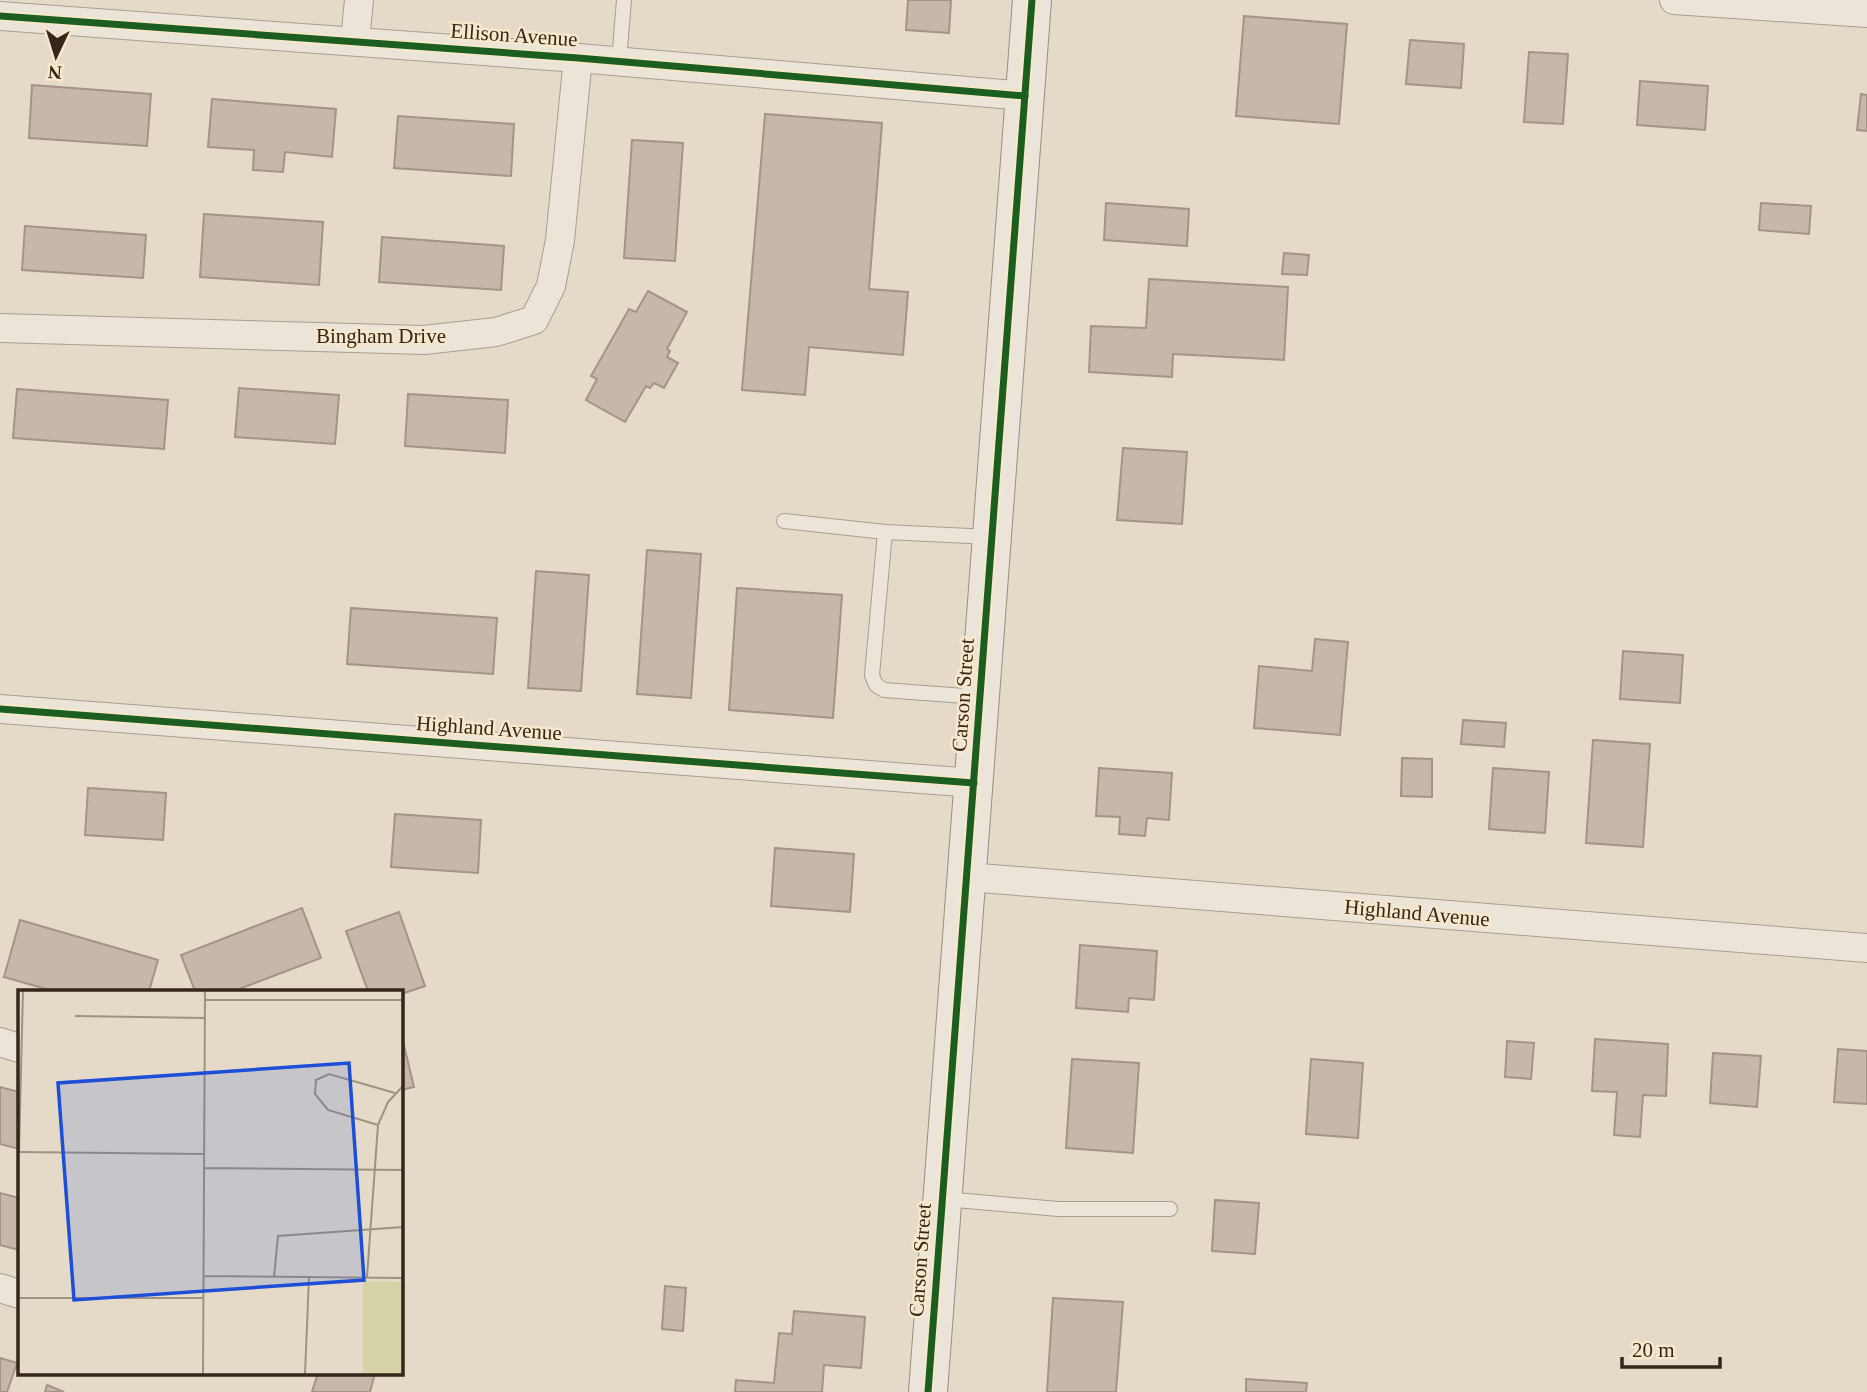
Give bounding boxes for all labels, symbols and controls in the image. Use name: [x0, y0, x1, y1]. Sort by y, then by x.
street label: Ellison Avenue: [450, 19, 578, 51]
north arrow: [21, 21, 91, 91]
text: N: [47, 61, 62, 83]
street label: Bingham Drive: [316, 324, 446, 348]
street label: Carson Street: [947, 637, 979, 753]
street label: Highland Avenue: [415, 711, 563, 745]
street label: Highland Avenue: [1343, 895, 1491, 931]
inset map: [18, 990, 402, 1374]
street label: Carson Street: [904, 1202, 936, 1318]
scale bar: [1622, 1326, 1720, 1370]
text: 20 m: [1632, 1338, 1675, 1362]

